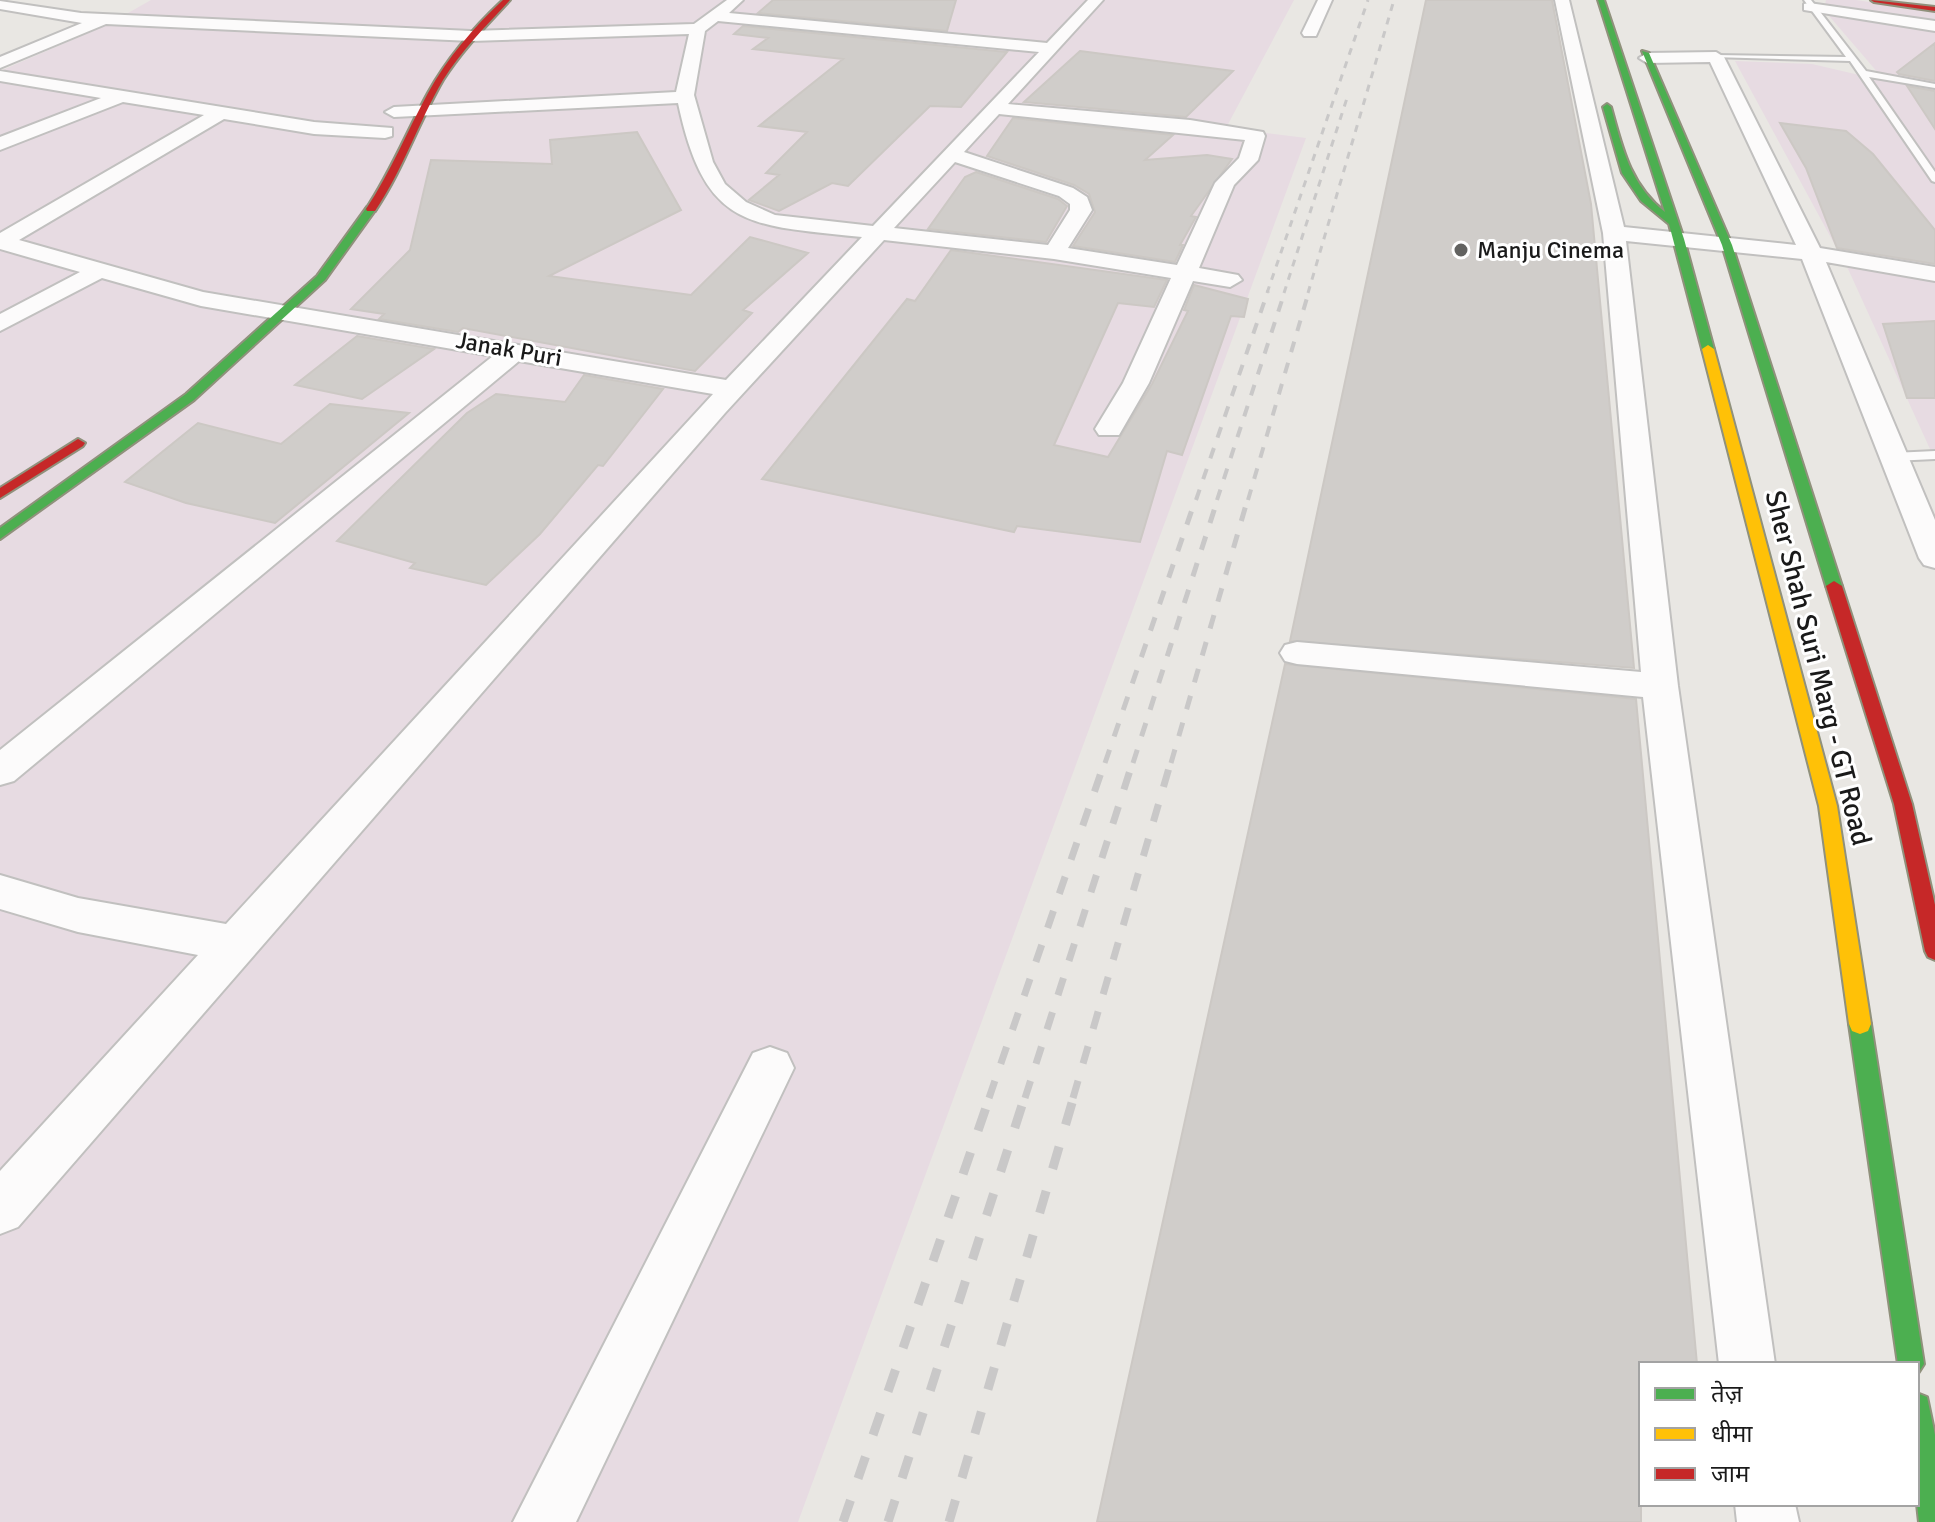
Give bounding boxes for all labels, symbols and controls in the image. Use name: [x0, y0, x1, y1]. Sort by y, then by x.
place label: Manju Cinema: [1477, 235, 1624, 265]
marker: Manju Cinema: [1452, 241, 1470, 259]
street label: Janak Puri: [454, 325, 564, 373]
street label: Sher Shah Suri Marg - GT Road: [1757, 487, 1879, 849]
legend: [1639, 1362, 1919, 1506]
text: तेज़: [1711, 1379, 1744, 1409]
text: धीमा: [1711, 1419, 1753, 1449]
text: जाम: [1711, 1459, 1750, 1489]

